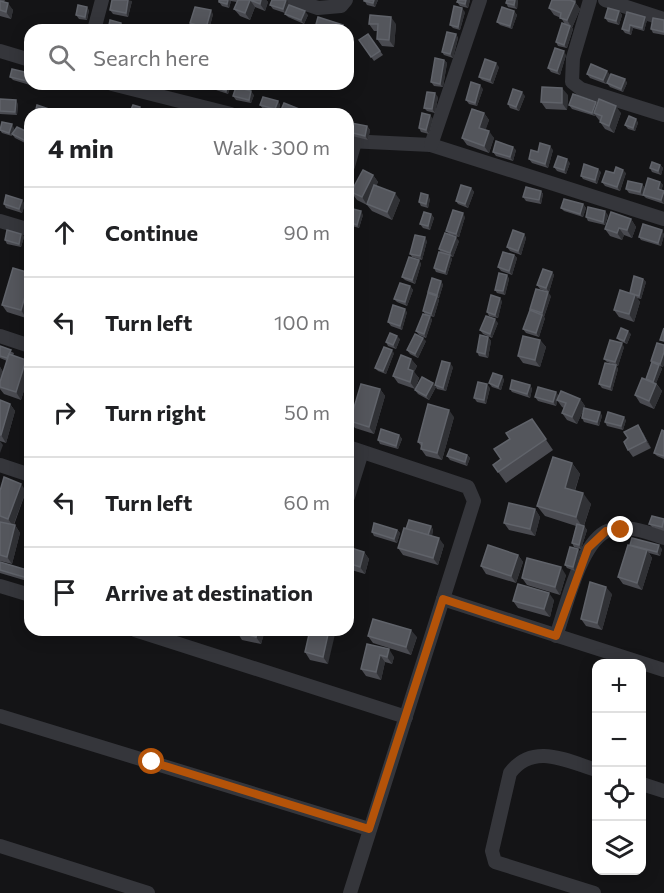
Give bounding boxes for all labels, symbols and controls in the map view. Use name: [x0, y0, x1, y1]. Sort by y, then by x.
search box: [24, 24, 354, 90]
icon: search: [45, 41, 78, 74]
text: Search here: [93, 44, 209, 71]
text: 4 min: [48, 132, 114, 163]
text: Walk · 300 m: [213, 135, 330, 159]
icon: ahead: [48, 216, 81, 249]
text: Continue: [105, 219, 198, 246]
text: 90 m: [284, 220, 330, 244]
icon: left: [48, 306, 81, 339]
text: Turn left: [105, 309, 192, 336]
text: 100 m: [274, 310, 330, 334]
icon: right: [48, 396, 81, 429]
text: Turn right: [105, 399, 206, 426]
text: 50 m: [284, 400, 330, 424]
icon: left: [48, 486, 81, 519]
text: Turn left: [105, 489, 192, 516]
text: 60 m: [284, 490, 330, 514]
route end: [607, 516, 633, 542]
icon: arrive: [48, 576, 81, 609]
text: Arrive at destination: [105, 579, 313, 606]
map controls: [592, 659, 646, 875]
button: +: [592, 659, 646, 713]
button: −: [592, 713, 646, 767]
route start: [138, 748, 164, 774]
button: locate: [592, 767, 646, 821]
button: layers: [592, 821, 646, 875]

